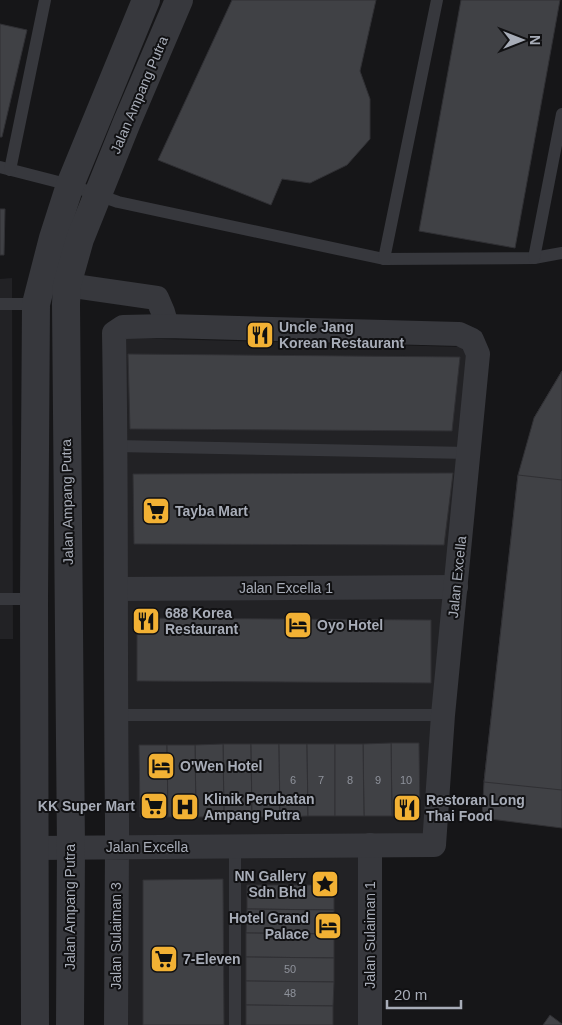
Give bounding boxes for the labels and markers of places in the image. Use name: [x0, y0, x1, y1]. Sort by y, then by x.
place label: Uncle Jang Korean Restaurant: [279, 319, 405, 351]
restaurant icon: Uncle Jang Korean Restaurant: [245, 320, 275, 350]
supermarket icon: Tayba Mart: [141, 496, 171, 526]
place label: Tayba Mart: [175, 503, 248, 519]
place label: 688 Korea Restaurant: [165, 605, 238, 637]
restaurant icon: 688 Korea Restaurant: [131, 606, 161, 636]
hotel icon: Oyo Hotel: [283, 610, 313, 640]
place label: Oyo Hotel: [317, 617, 383, 633]
hotel icon: O'Wen Hotel: [146, 751, 176, 781]
place label: O'Wen Hotel: [180, 758, 262, 774]
supermarket icon: KK Super Mart: [139, 791, 169, 821]
place label: Klinik Perubatan Ampang Putra: [204, 791, 314, 823]
hospital icon: Klinik Perubatan Ampang Putra: [170, 792, 200, 822]
place label: Restoran Long Thai Food: [426, 792, 525, 824]
restaurant icon: Restoran Long Thai Food: [392, 793, 422, 823]
place label: KK Super Mart: [38, 798, 135, 814]
place label: NN Gallery Sdn Bhd: [234, 868, 306, 900]
place icon: NN Gallery Sdn Bhd: [310, 869, 340, 899]
place label: Hotel Grand Palace: [229, 910, 309, 942]
hotel icon: Hotel Grand Palace: [313, 911, 343, 941]
supermarket icon: 7-Eleven: [149, 944, 179, 974]
place label: 7-Eleven: [183, 951, 241, 967]

